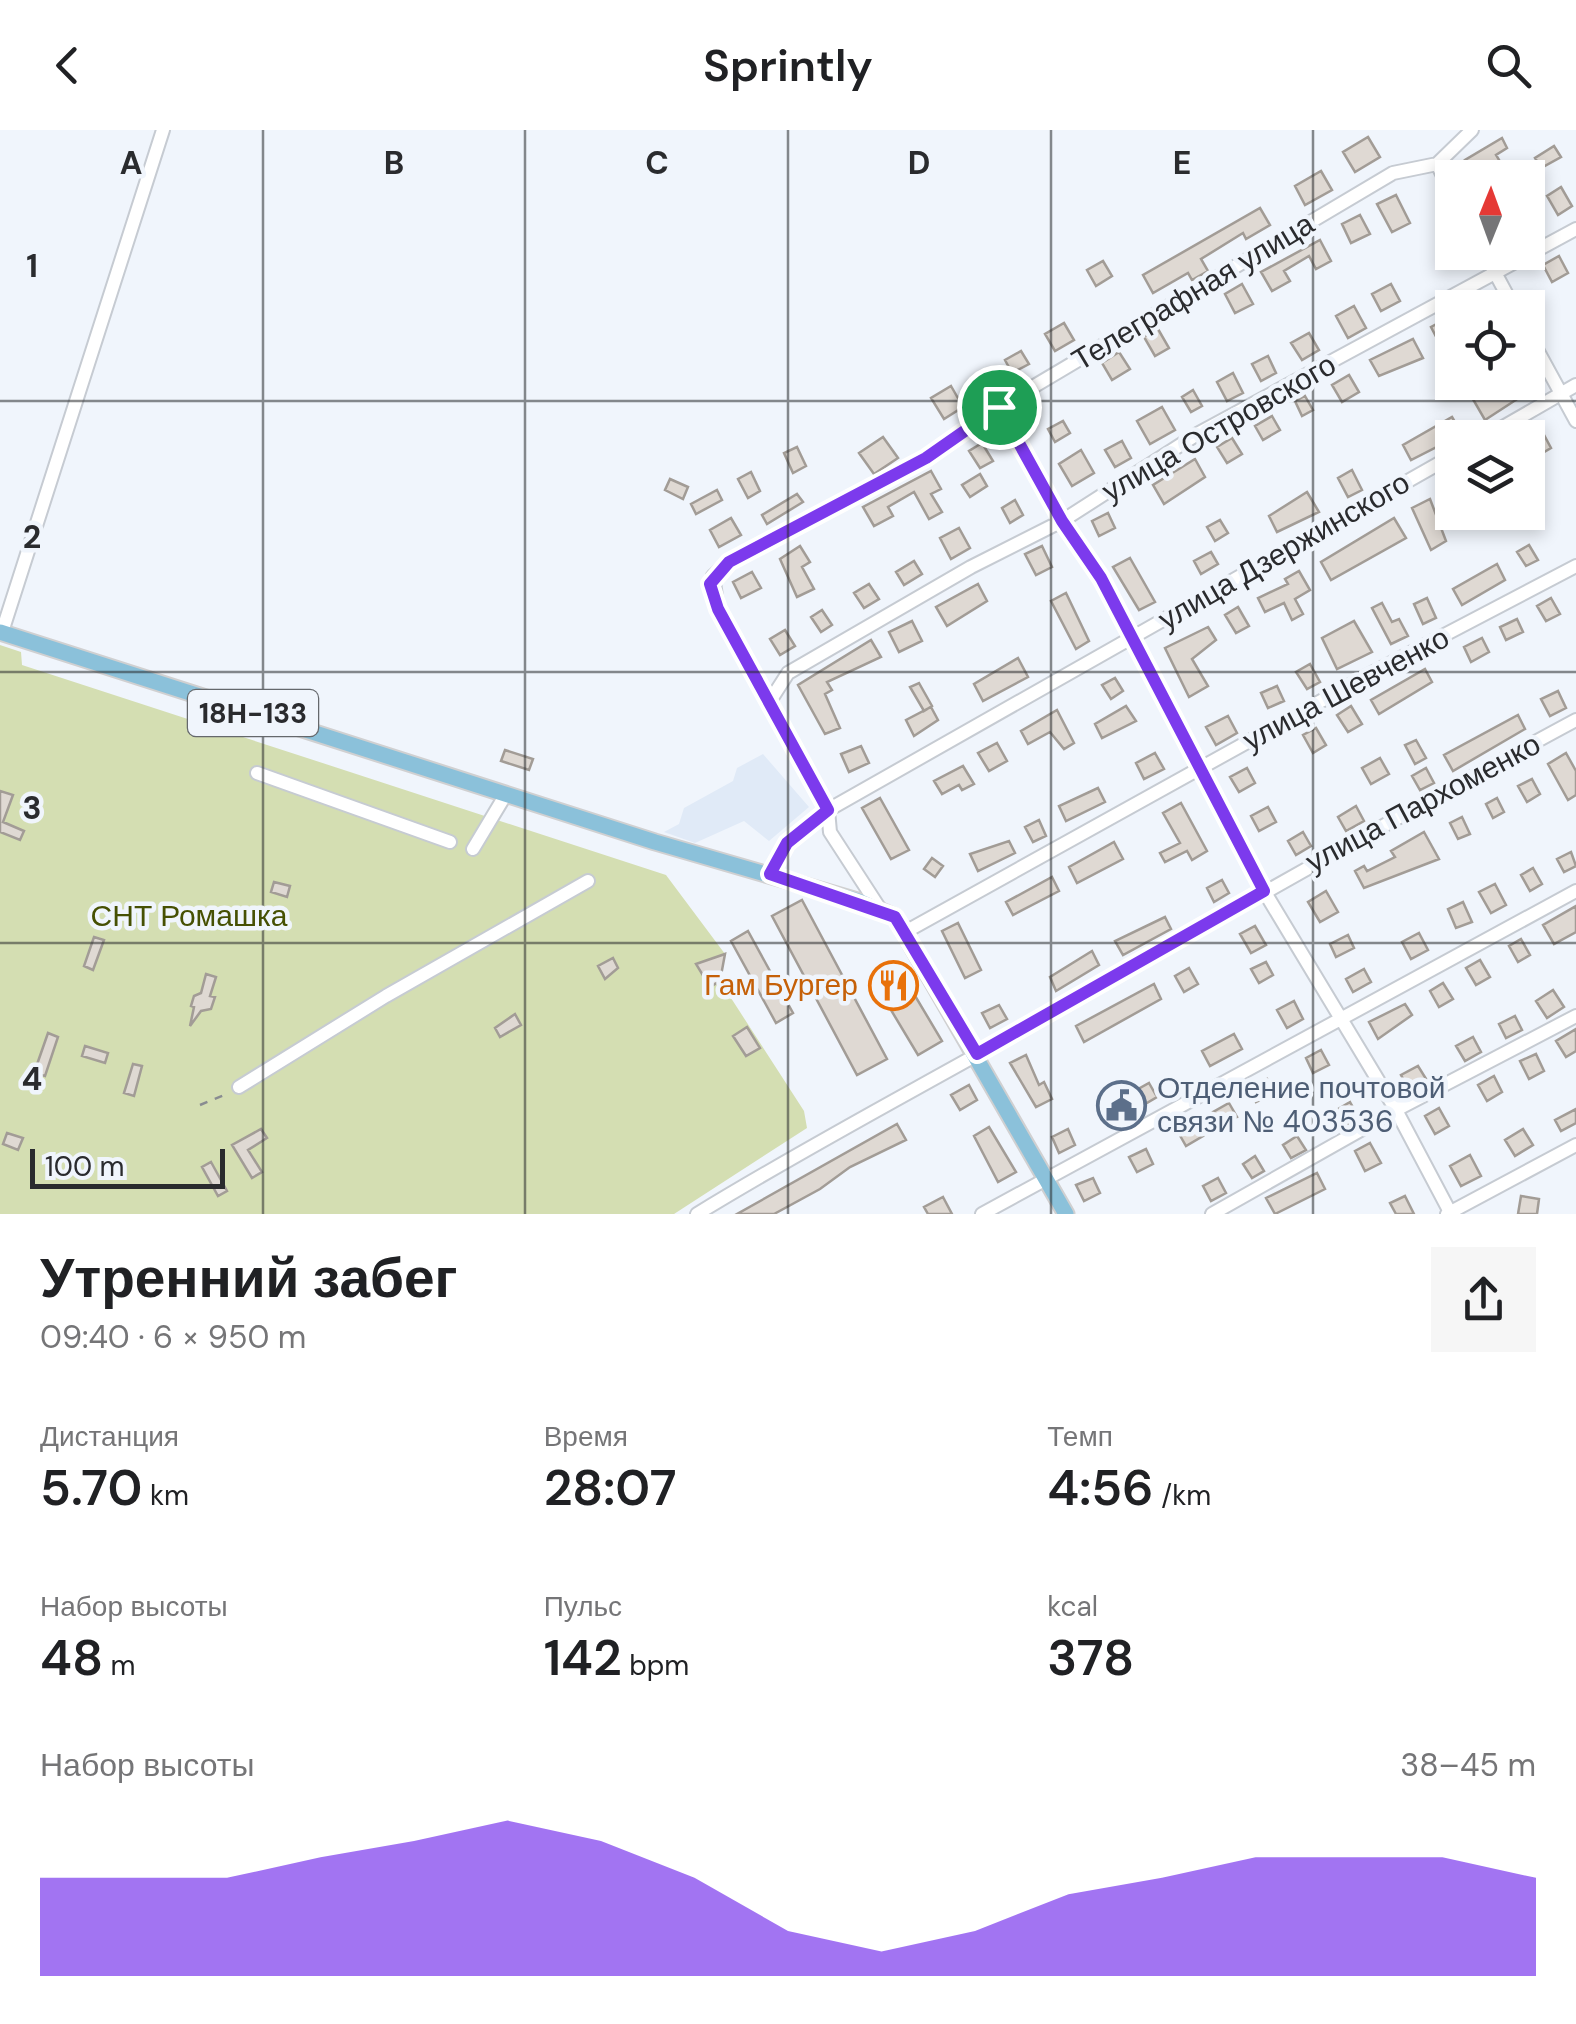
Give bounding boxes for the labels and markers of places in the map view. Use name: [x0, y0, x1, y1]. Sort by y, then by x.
pin: [957, 365, 1042, 450]
restaurant icon: Гам Бургер: [867, 959, 919, 1011]
place label: Гам Бургер: [704, 965, 858, 1004]
place label: Отделение почтовой связи № 403536: [1157, 1068, 1445, 1141]
public building icon: Отделение почтовой связи № 403536: [1096, 1079, 1148, 1131]

